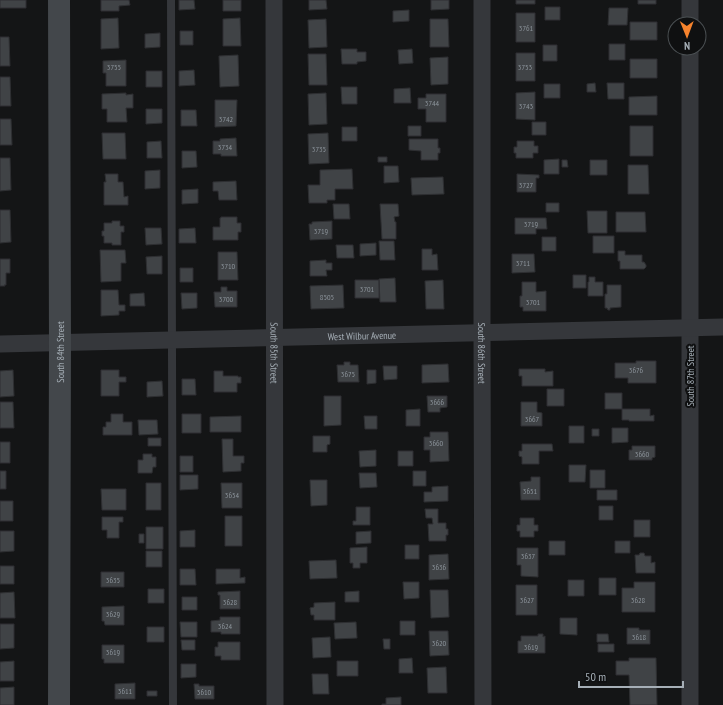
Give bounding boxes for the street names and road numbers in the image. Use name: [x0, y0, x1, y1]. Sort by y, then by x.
street label: South 84th Street: [53, 321, 67, 383]
street label: South 85th Street: [268, 322, 281, 384]
street label: South 86th Street: [475, 322, 489, 384]
street label: West Wilbur Avenue: [328, 328, 396, 343]
street label: South 87th Street: [684, 345, 697, 407]

